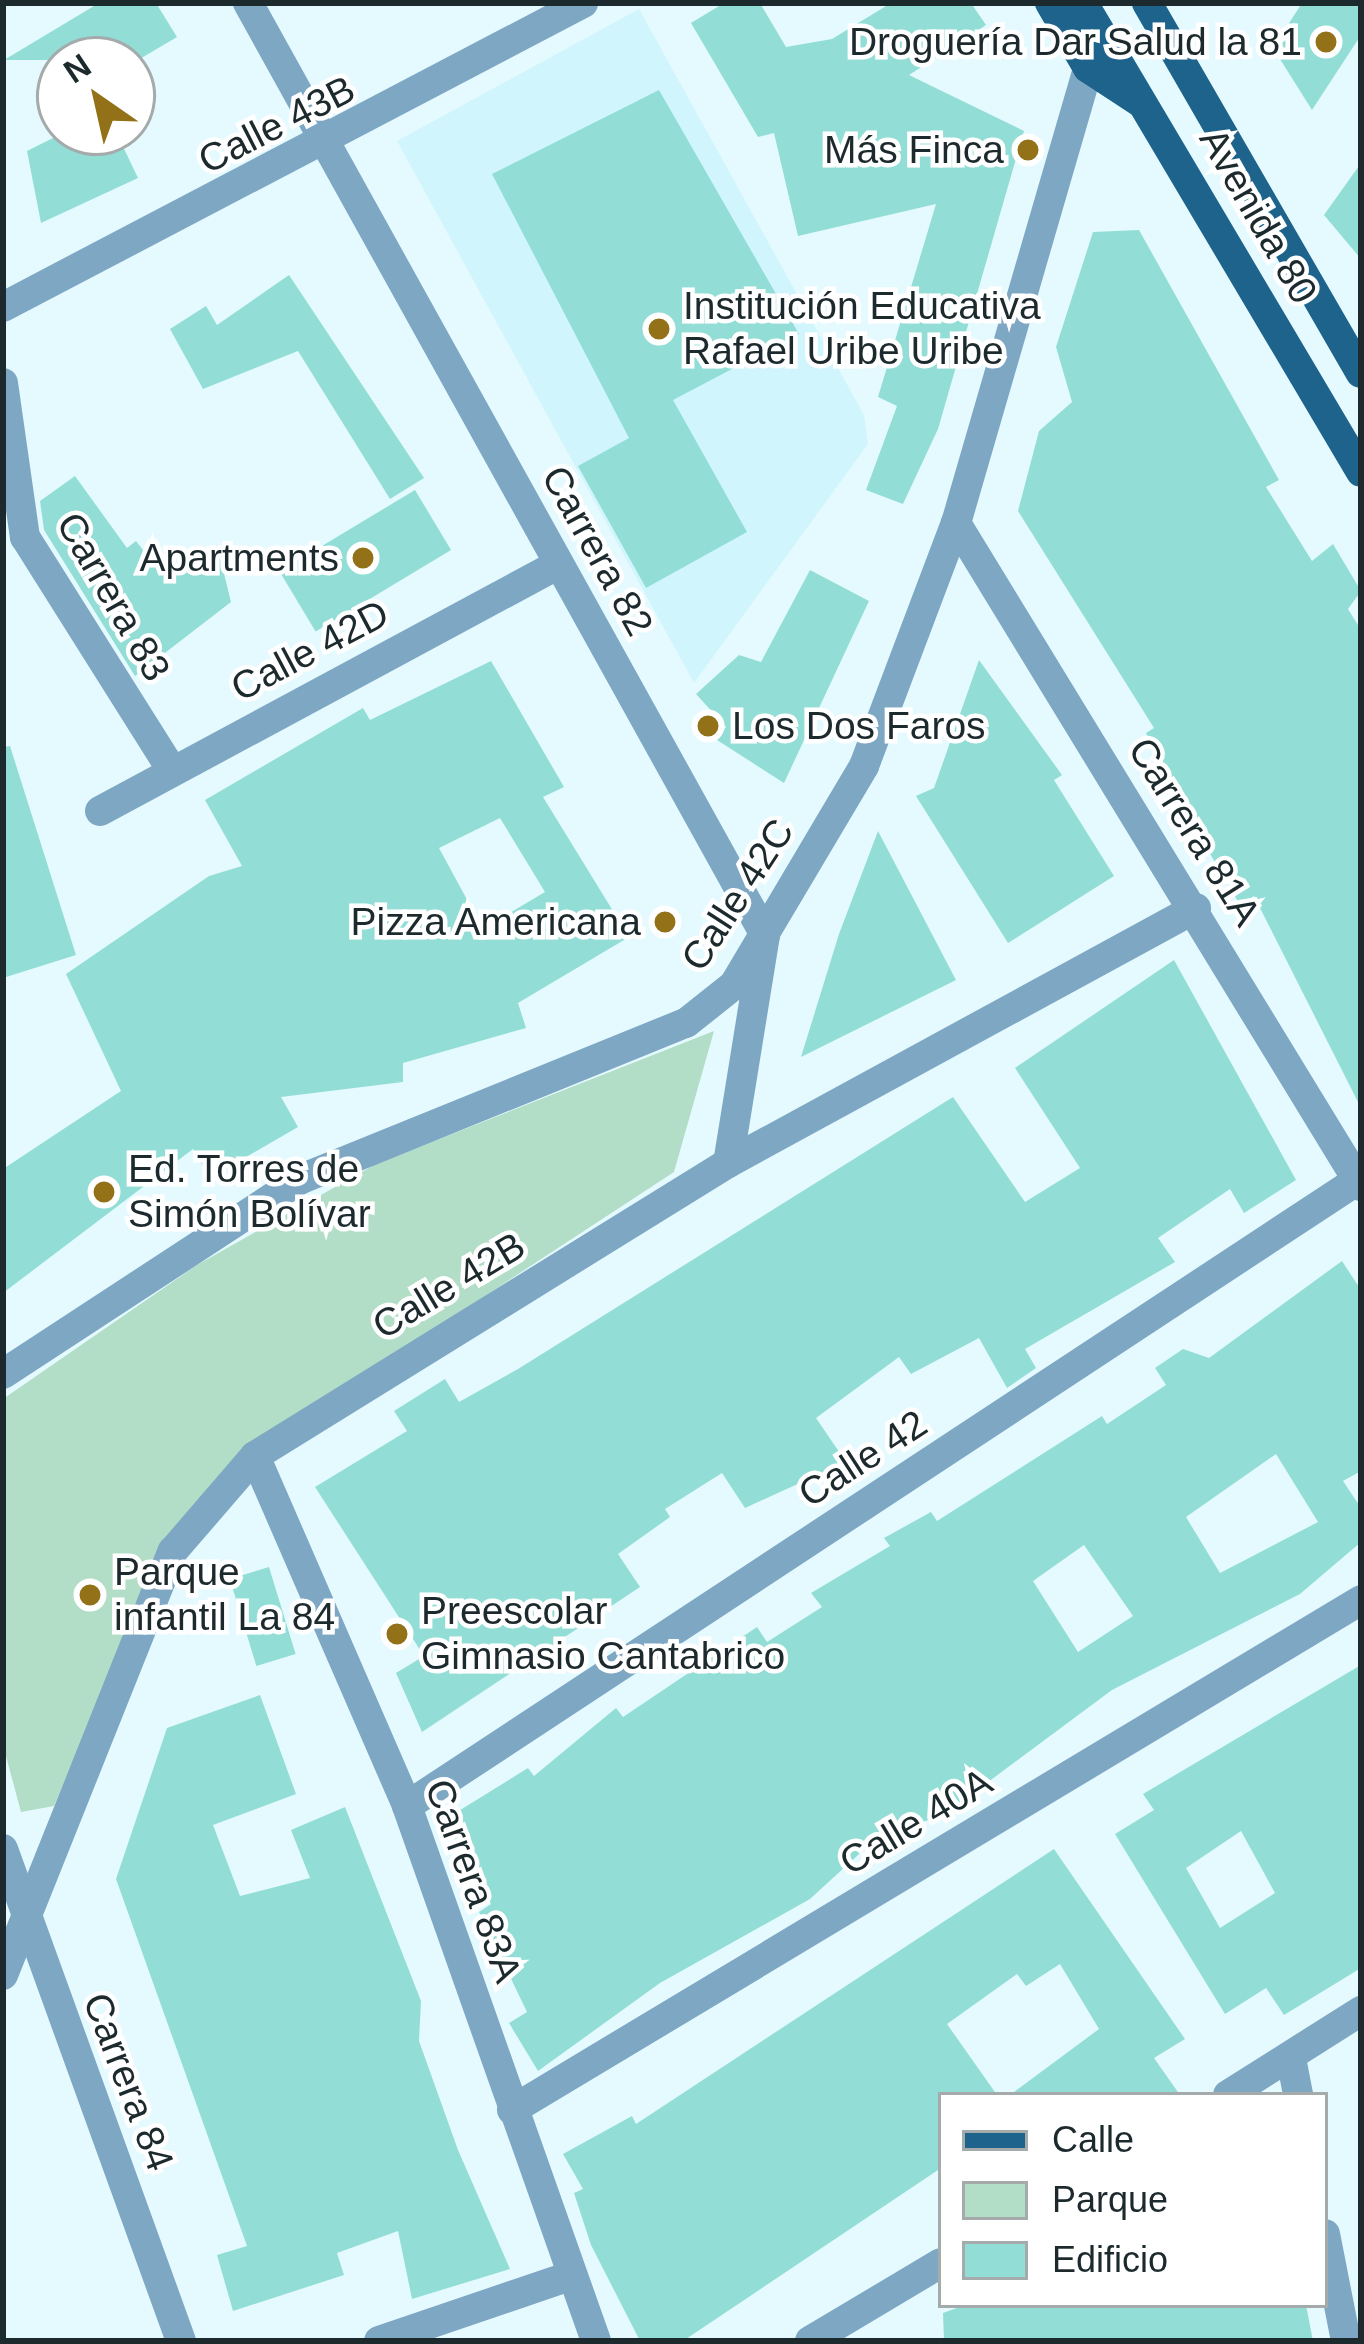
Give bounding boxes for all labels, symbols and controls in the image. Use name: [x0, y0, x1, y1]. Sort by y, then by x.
place label: Droguería Dar Salud la 81: [849, 19, 1302, 65]
marker: Droguería Dar Salud la 81: [1313, 29, 1339, 55]
north arrow: [36, 36, 156, 156]
text: N: [57, 46, 97, 90]
street label: Calle 43B: [191, 66, 363, 184]
street label: Avenida 80: [1189, 120, 1327, 312]
place label: Más Finca: [824, 127, 1004, 173]
marker: Más Finca: [1015, 137, 1041, 163]
place label: Institución Educativa Rafael Uribe Uribe: [683, 284, 1041, 375]
marker: Institución Educativa Rafael Uribe Uribe: [646, 316, 672, 342]
street label: Carrera 82: [531, 458, 663, 644]
street label: Carrera 83: [46, 505, 180, 689]
place label: Apartments: [140, 535, 339, 581]
marker: Apartments: [350, 545, 376, 571]
street label: Calle 42D: [223, 590, 397, 712]
place label: Los Dos Faros: [732, 703, 986, 749]
marker: Los Dos Faros: [695, 713, 721, 739]
street label: Carrera 81A: [1118, 730, 1270, 934]
street label: Calle 42C: [672, 810, 804, 980]
place label: Pizza Americana: [348, 899, 641, 945]
marker: Pizza Americana: [652, 909, 678, 935]
place label: Ed. Torres de Simón Bolívar: [128, 1147, 371, 1238]
marker: Ed. Torres de Simón Bolívar: [91, 1179, 117, 1205]
street label: Calle 42B: [364, 1222, 534, 1350]
street label: Calle 42: [790, 1400, 936, 1518]
place label: Parque infantil La 84: [114, 1550, 335, 1641]
marker: Parque infantil La 84: [77, 1582, 103, 1608]
place label: Preescolar Gimnasio Cantabrico: [421, 1589, 785, 1680]
marker: Preescolar Gimnasio Cantabrico: [384, 1621, 410, 1647]
street label: Calle 40A: [831, 1758, 1001, 1886]
street label: Carrera 83A: [415, 1773, 531, 1989]
street label: Carrera 84: [73, 1987, 183, 2177]
legend: [938, 2092, 1328, 2308]
text: Calle: [1052, 2119, 1134, 2160]
text: Parque: [1052, 2179, 1168, 2220]
text: Edificio: [1052, 2239, 1168, 2280]

